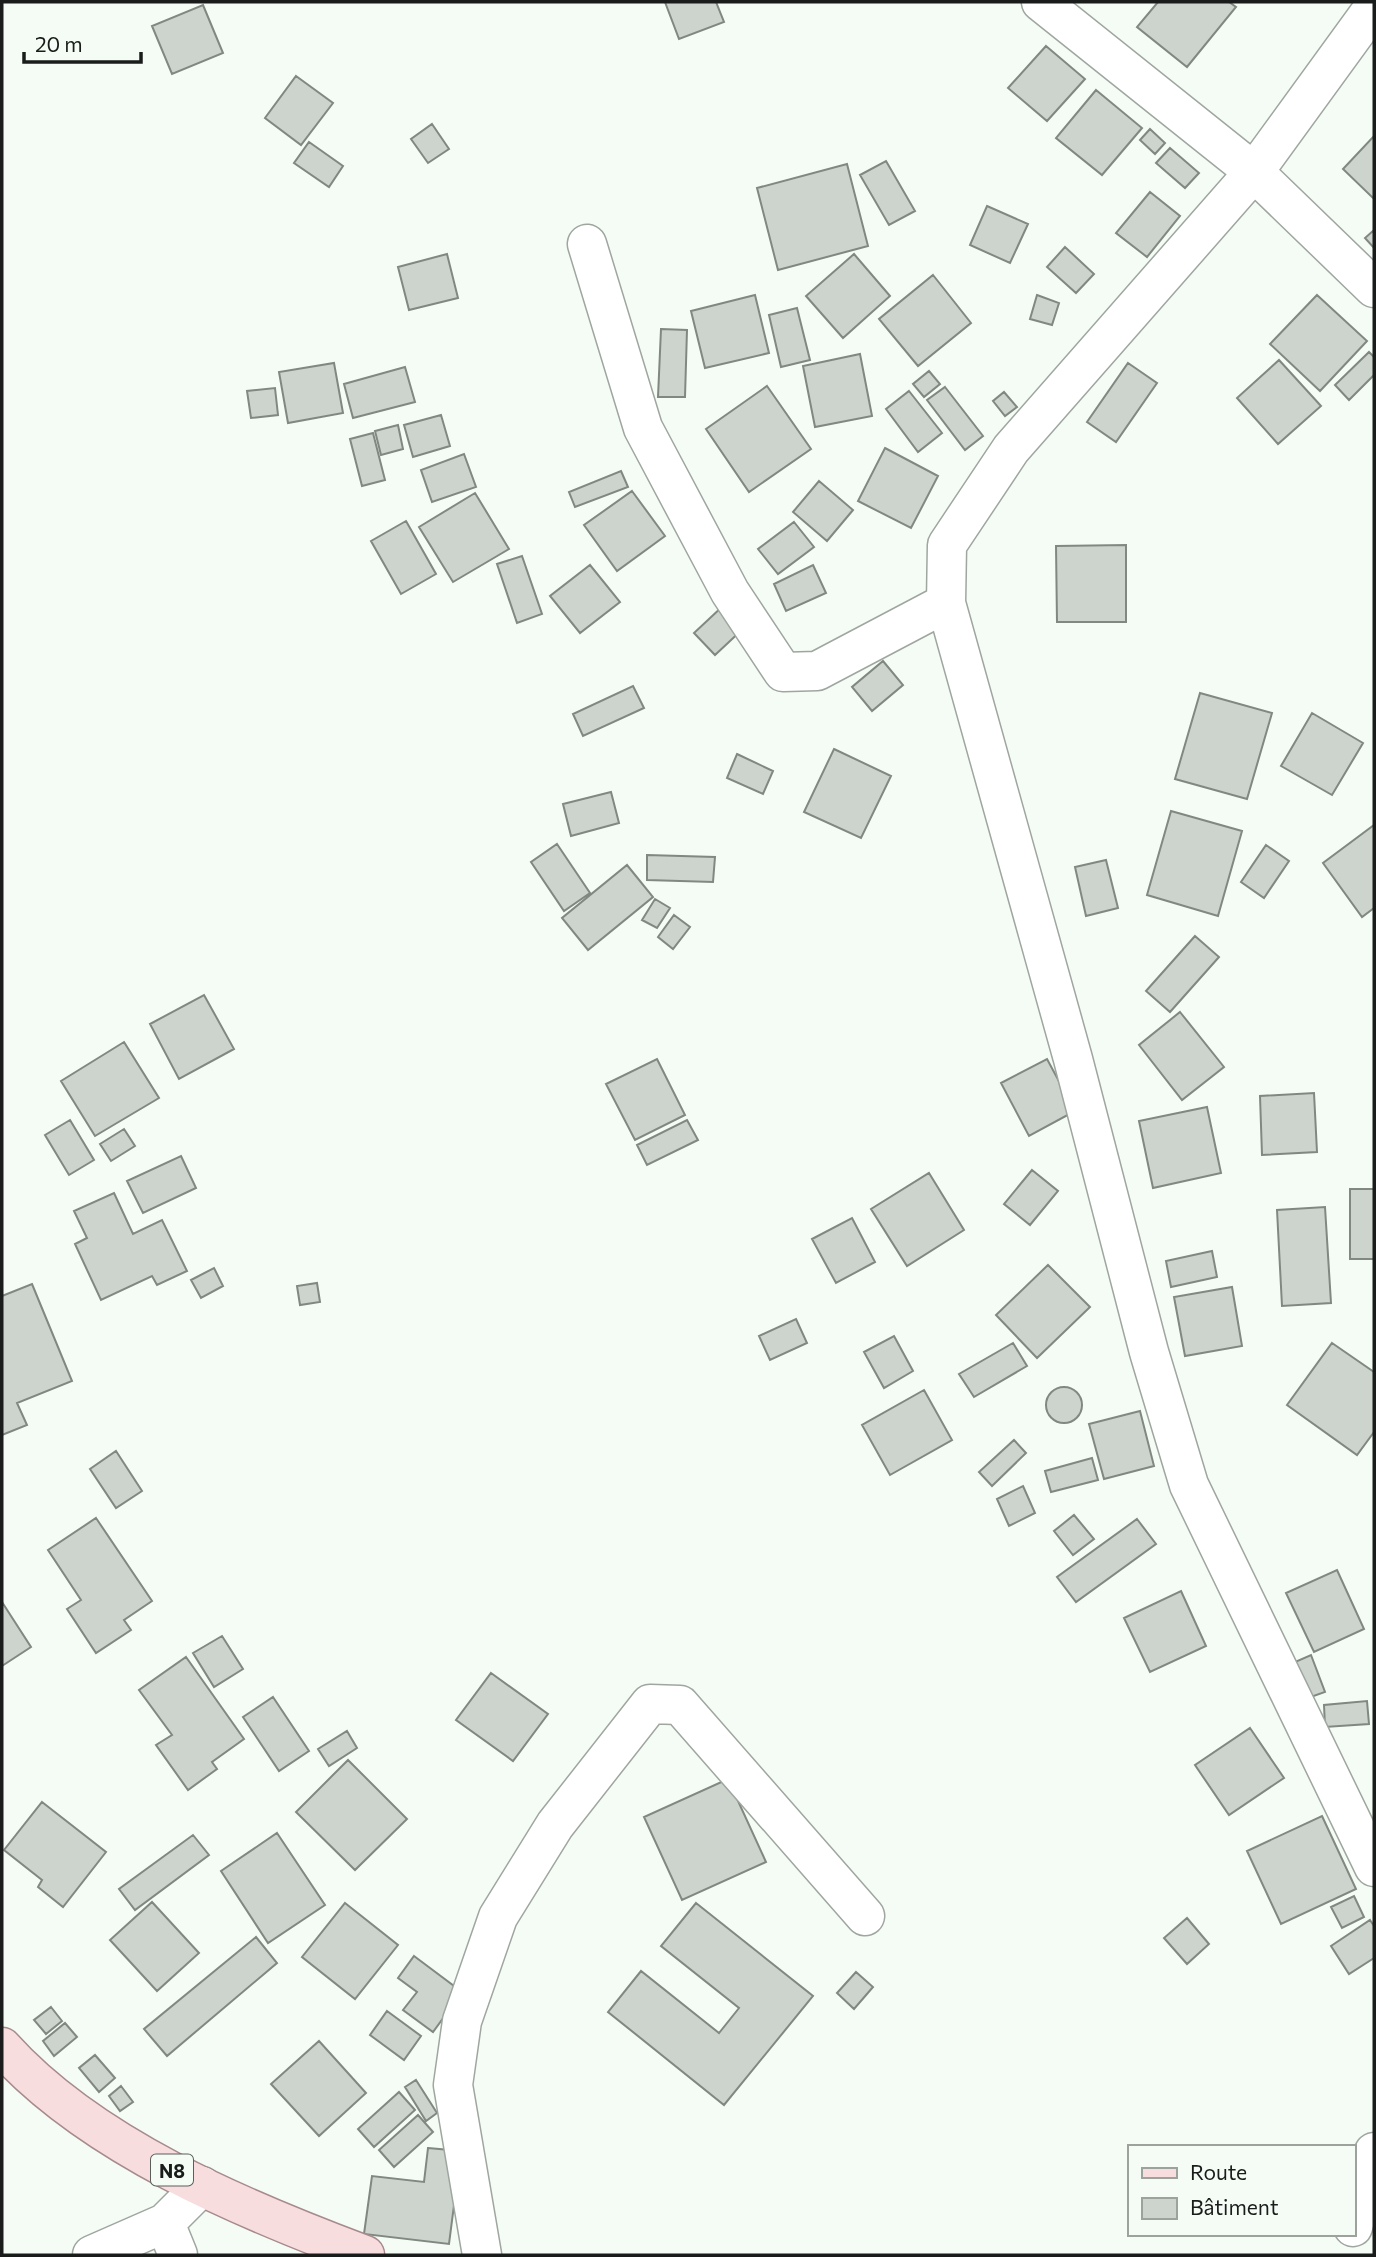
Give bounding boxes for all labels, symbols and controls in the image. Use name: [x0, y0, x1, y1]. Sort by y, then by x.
scale bar: [24, 21, 142, 65]
text: 20 m: [35, 31, 83, 56]
legend: [1128, 2145, 1355, 2236]
road number: N8: [151, 2154, 193, 2186]
text: Route: [1190, 2159, 1247, 2184]
text: Bâtiment: [1190, 2194, 1279, 2219]

